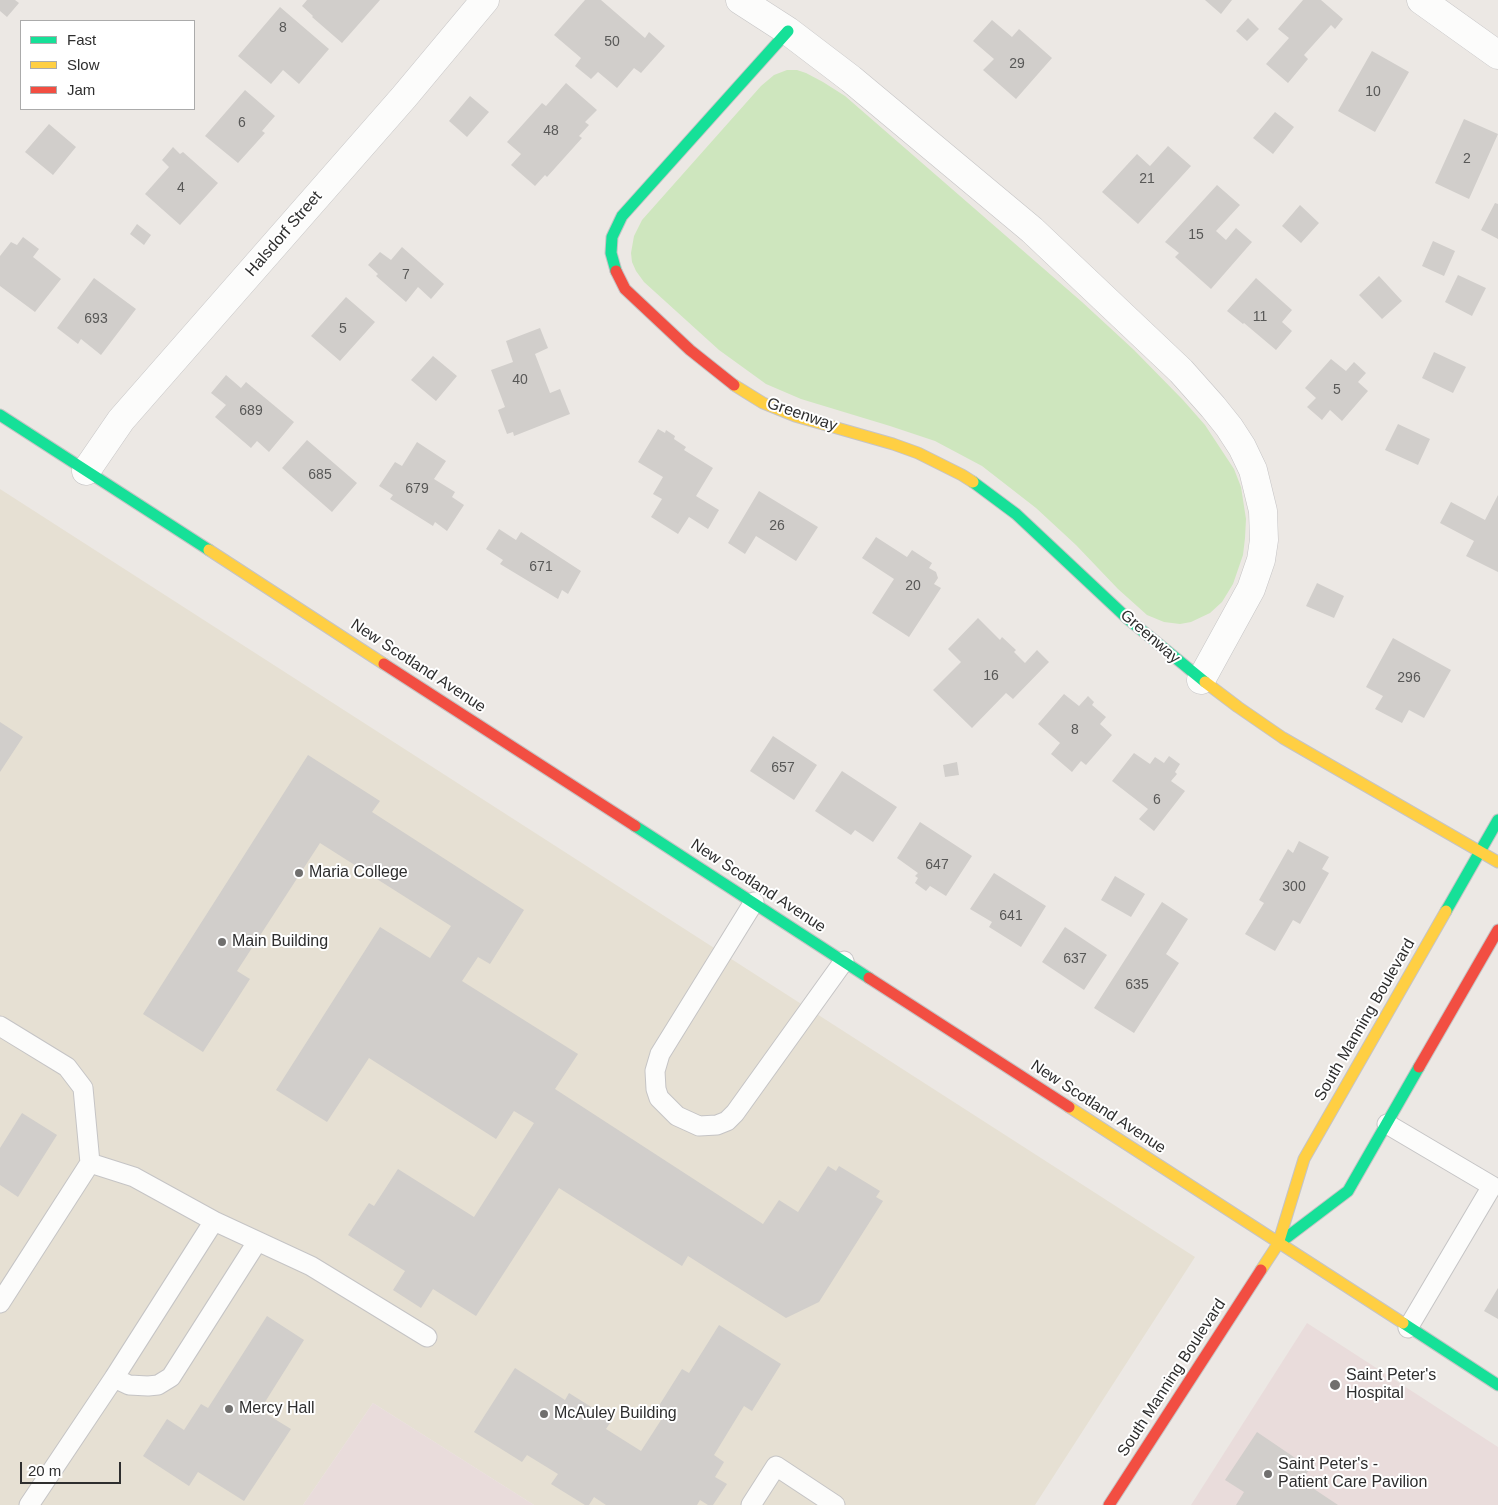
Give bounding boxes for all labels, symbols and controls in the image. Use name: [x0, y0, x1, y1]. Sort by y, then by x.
legend: [20, 20, 195, 110]
house number: 8: [279, 20, 287, 36]
text: Fast: [67, 31, 96, 48]
house number: 50: [604, 34, 620, 50]
text: Slow: [67, 56, 100, 73]
house number: 29: [1009, 56, 1025, 72]
text: Jam: [67, 81, 95, 98]
house number: 10: [1365, 84, 1381, 100]
house number: 6: [238, 115, 246, 131]
house number: 48: [543, 123, 559, 139]
house number: 2: [1463, 151, 1471, 167]
house number: 21: [1139, 171, 1155, 187]
house number: 4: [177, 180, 185, 196]
street label: Halsdorf Street: [242, 187, 326, 281]
house number: 15: [1188, 227, 1204, 243]
house number: 7: [402, 267, 410, 283]
house number: 11: [1253, 309, 1267, 325]
house number: 693: [84, 311, 108, 327]
house number: 5: [339, 321, 347, 337]
house number: 40: [512, 372, 528, 388]
house number: 5: [1333, 382, 1341, 398]
street label: Greenway: [764, 394, 840, 436]
house number: 689: [239, 403, 263, 419]
house number: 685: [308, 467, 332, 483]
house number: 679: [405, 481, 429, 497]
house number: 26: [769, 518, 785, 534]
house number: 671: [529, 559, 553, 575]
house number: 20: [905, 578, 921, 594]
street label: Greenway: [1116, 606, 1184, 668]
street label: New Scotland Avenue: [347, 615, 489, 717]
house number: 16: [983, 668, 999, 684]
house number: 296: [1397, 670, 1421, 686]
house number: 8: [1071, 722, 1079, 738]
house number: 657: [771, 760, 795, 776]
house number: 6: [1153, 792, 1161, 808]
street label: New Scotland Avenue: [687, 835, 829, 937]
house number: 647: [925, 857, 949, 873]
place label: Maria College: [309, 863, 408, 883]
marker: Maria College: [293, 867, 305, 879]
house number: 300: [1282, 879, 1306, 895]
house number: 641: [999, 908, 1023, 924]
place label: Main Building: [232, 932, 328, 952]
street label: South Manning Boulevard: [1311, 935, 1419, 1105]
marker: Main Building: [216, 936, 228, 948]
house number: 637: [1063, 951, 1087, 967]
house number: 635: [1125, 977, 1149, 993]
street label: New Scotland Avenue: [1027, 1056, 1169, 1158]
street label: South Manning Boulevard: [1114, 1296, 1230, 1460]
place label: Saint Peter's Hospital: [1346, 1366, 1436, 1404]
marker: Saint Peter's Hospital: [1328, 1378, 1342, 1392]
place label: Mercy Hall: [239, 1399, 315, 1419]
marker: Mercy Hall: [223, 1403, 235, 1415]
place label: McAuley Building: [554, 1404, 677, 1424]
marker: McAuley Building: [538, 1408, 550, 1420]
scale bar: [22, 1452, 124, 1484]
place label: Saint Peter's - Patient Care Pavilion: [1278, 1455, 1427, 1493]
text: 20 m: [28, 1462, 61, 1479]
marker: Saint Peter's - Patient Care Pavilion: [1262, 1468, 1274, 1480]

